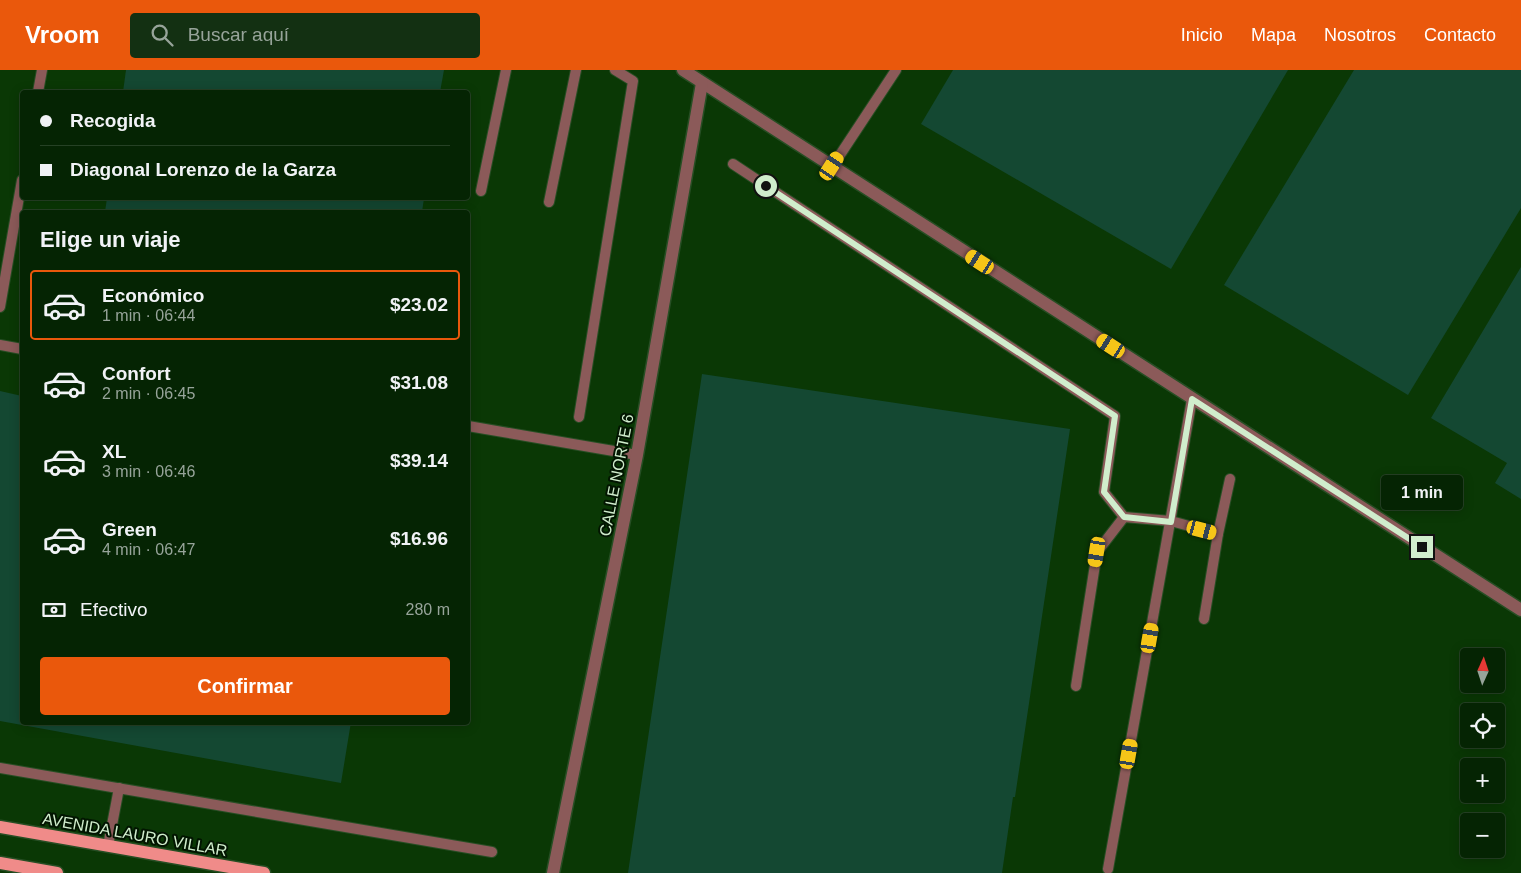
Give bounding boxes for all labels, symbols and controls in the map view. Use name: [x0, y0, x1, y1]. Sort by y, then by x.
search box: [130, 13, 480, 58]
text: Vroom: [25, 21, 100, 48]
icon: search: [148, 21, 176, 49]
text: Buscar aquí: [188, 24, 289, 45]
text: Inicio: [1181, 25, 1223, 45]
text: Mapa: [1251, 25, 1296, 45]
text: Nosotros: [1324, 25, 1396, 45]
text: Contacto: [1424, 25, 1496, 45]
text: Recogida: [70, 110, 156, 131]
car: [817, 149, 846, 183]
text: Diagonal Lorenzo de la Garza: [70, 159, 336, 180]
route start: [755, 175, 777, 197]
text: Elige un viaje: [40, 227, 181, 252]
car: [963, 248, 996, 276]
icon: car: [42, 283, 87, 328]
text: Económico: [102, 285, 204, 306]
text: $23.02: [390, 294, 448, 315]
text: 1 min · 06:44: [102, 307, 195, 324]
car: [1094, 332, 1127, 360]
icon: car: [42, 361, 87, 406]
text: Confort: [102, 363, 171, 384]
text: $31.08: [390, 372, 448, 393]
text: 2 min · 06:45: [102, 385, 195, 402]
street label: CALLE NORTE 6: [596, 412, 637, 538]
icon: car: [42, 439, 87, 484]
text: XL: [102, 441, 126, 462]
text: $39.14: [390, 450, 448, 471]
text: 3 min · 06:46: [102, 463, 195, 480]
callout: 1 min: [1381, 474, 1463, 510]
text: 1 min: [1401, 484, 1443, 501]
icon: car: [42, 517, 87, 562]
text: Green: [102, 519, 157, 540]
car: [1185, 519, 1218, 541]
text: $16.96: [390, 528, 448, 549]
car: [1087, 536, 1106, 568]
route end: [1411, 536, 1433, 558]
text: 4 min · 06:47: [102, 541, 195, 558]
icon: cash: [40, 596, 68, 624]
text: Efectivo: [80, 599, 148, 620]
text: 280 m: [406, 601, 450, 618]
car: [1140, 622, 1159, 654]
north arrow: [1460, 648, 1505, 692]
map controls: [1460, 648, 1505, 858]
button: Confirmar: [40, 657, 450, 715]
button: locate: [1460, 703, 1505, 748]
car: [1119, 738, 1138, 770]
button: +: [1460, 758, 1505, 803]
street label: AVENIDA LAURO VILLAR: [41, 810, 229, 859]
button: −: [1460, 813, 1505, 858]

